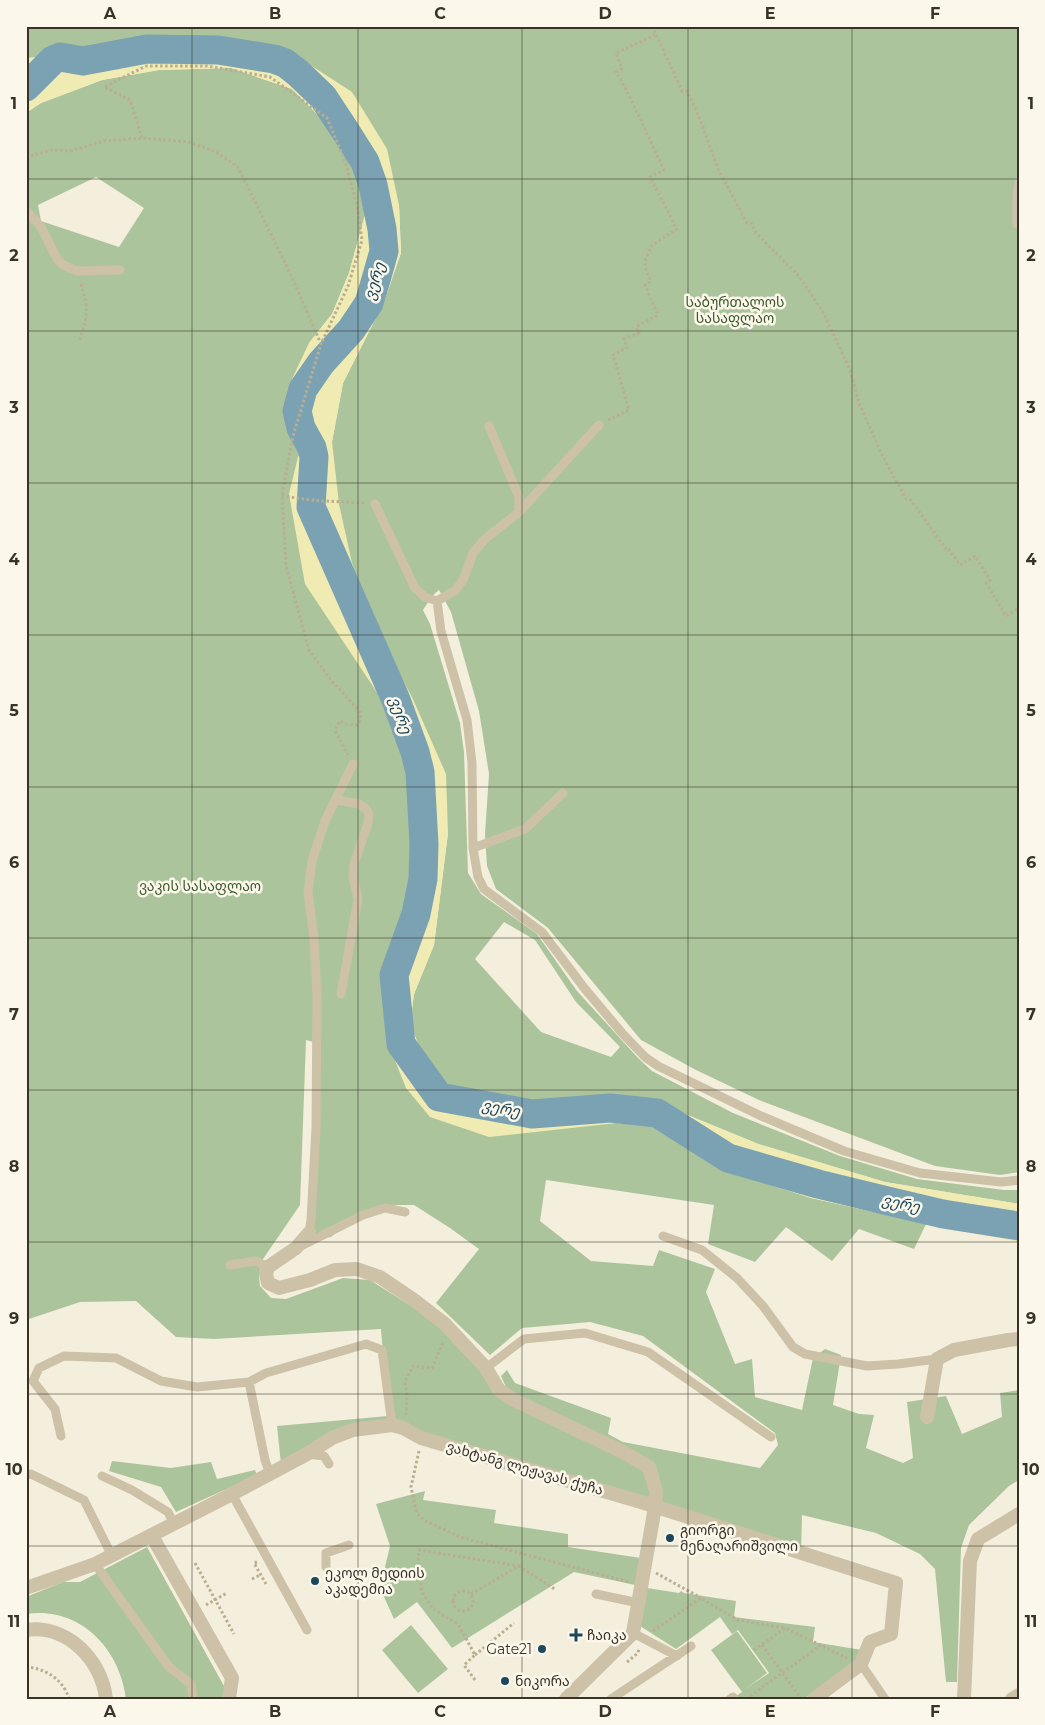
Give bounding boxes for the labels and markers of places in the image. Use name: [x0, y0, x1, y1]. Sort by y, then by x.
place label: გიორგი მენაღარიშვილი: [680, 1521, 798, 1555]
marker: გიორგი მენაღარიშვილი: [664, 1532, 676, 1544]
place label: ეკოლ მედიის აკადემია: [325, 1564, 425, 1598]
marker: ეკოლ მედიის აკადემია: [309, 1575, 321, 1587]
place label: ჩაიკა: [587, 1626, 627, 1644]
marker: ჩაიკა: [569, 1628, 583, 1642]
place label: Gate21: [486, 1640, 532, 1658]
marker: Gate21: [536, 1643, 548, 1655]
place label: ნიკორა: [515, 1672, 570, 1690]
marker: ნიკორა: [499, 1675, 511, 1687]

